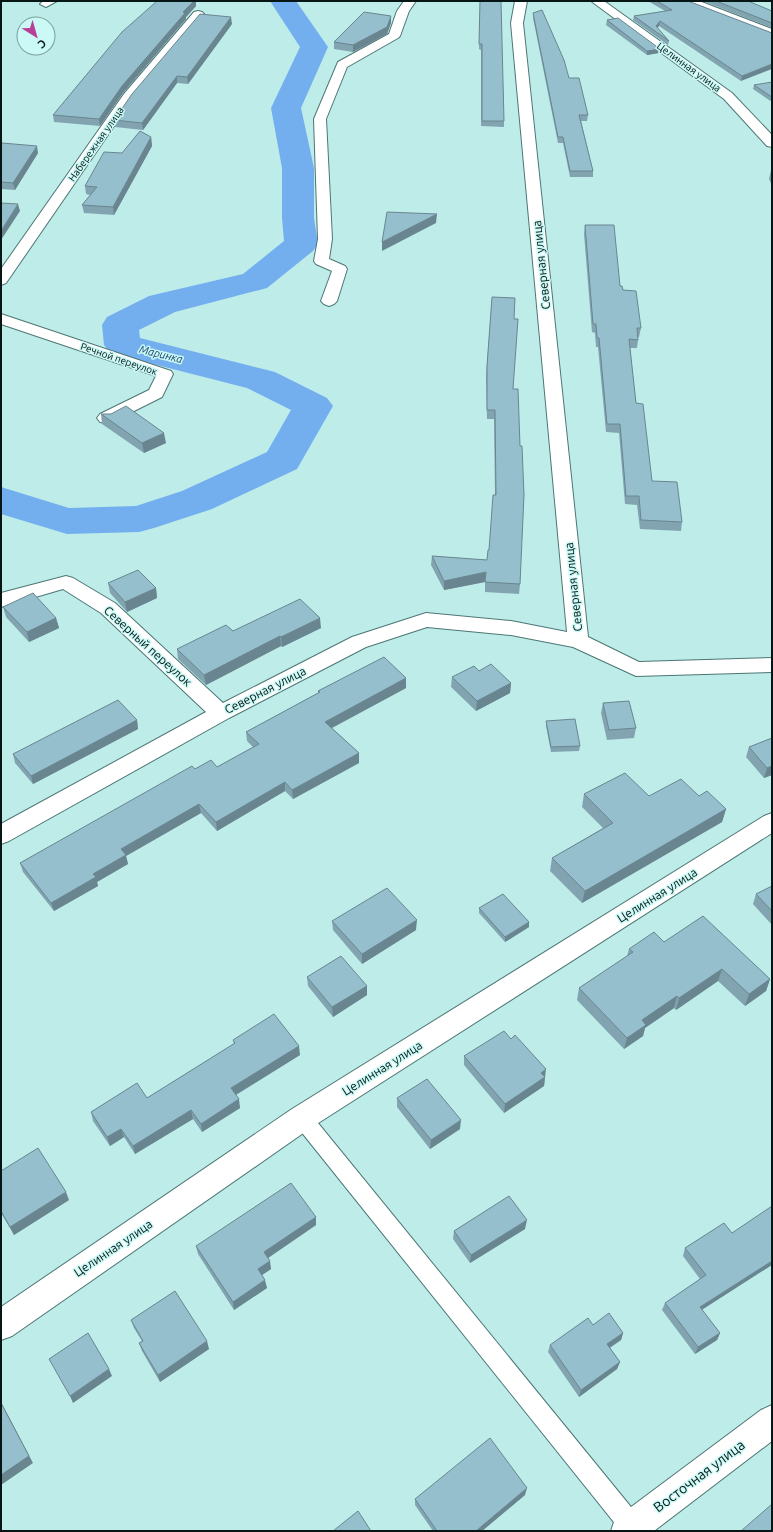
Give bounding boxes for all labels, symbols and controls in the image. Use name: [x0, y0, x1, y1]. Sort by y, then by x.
north arrow: [16, 16, 56, 56]
text: С: [36, 37, 48, 51]
street label: Целинная улица: [655, 40, 723, 94]
street label: Набережная улица: [66, 105, 126, 183]
street label: Северная улица: [530, 220, 552, 310]
street label: Речной переулок: [79, 341, 159, 377]
water label: Маринка: [138, 343, 184, 365]
street label: Северная улица: [562, 542, 584, 632]
street label: Северный переулок: [102, 603, 194, 689]
street label: Северная улица: [222, 664, 308, 716]
street label: Целинная улица: [615, 865, 699, 925]
street label: Целинная улица: [340, 1038, 424, 1098]
street label: Целинная улица: [71, 1217, 155, 1279]
street label: Восточная улица: [650, 1437, 748, 1515]

